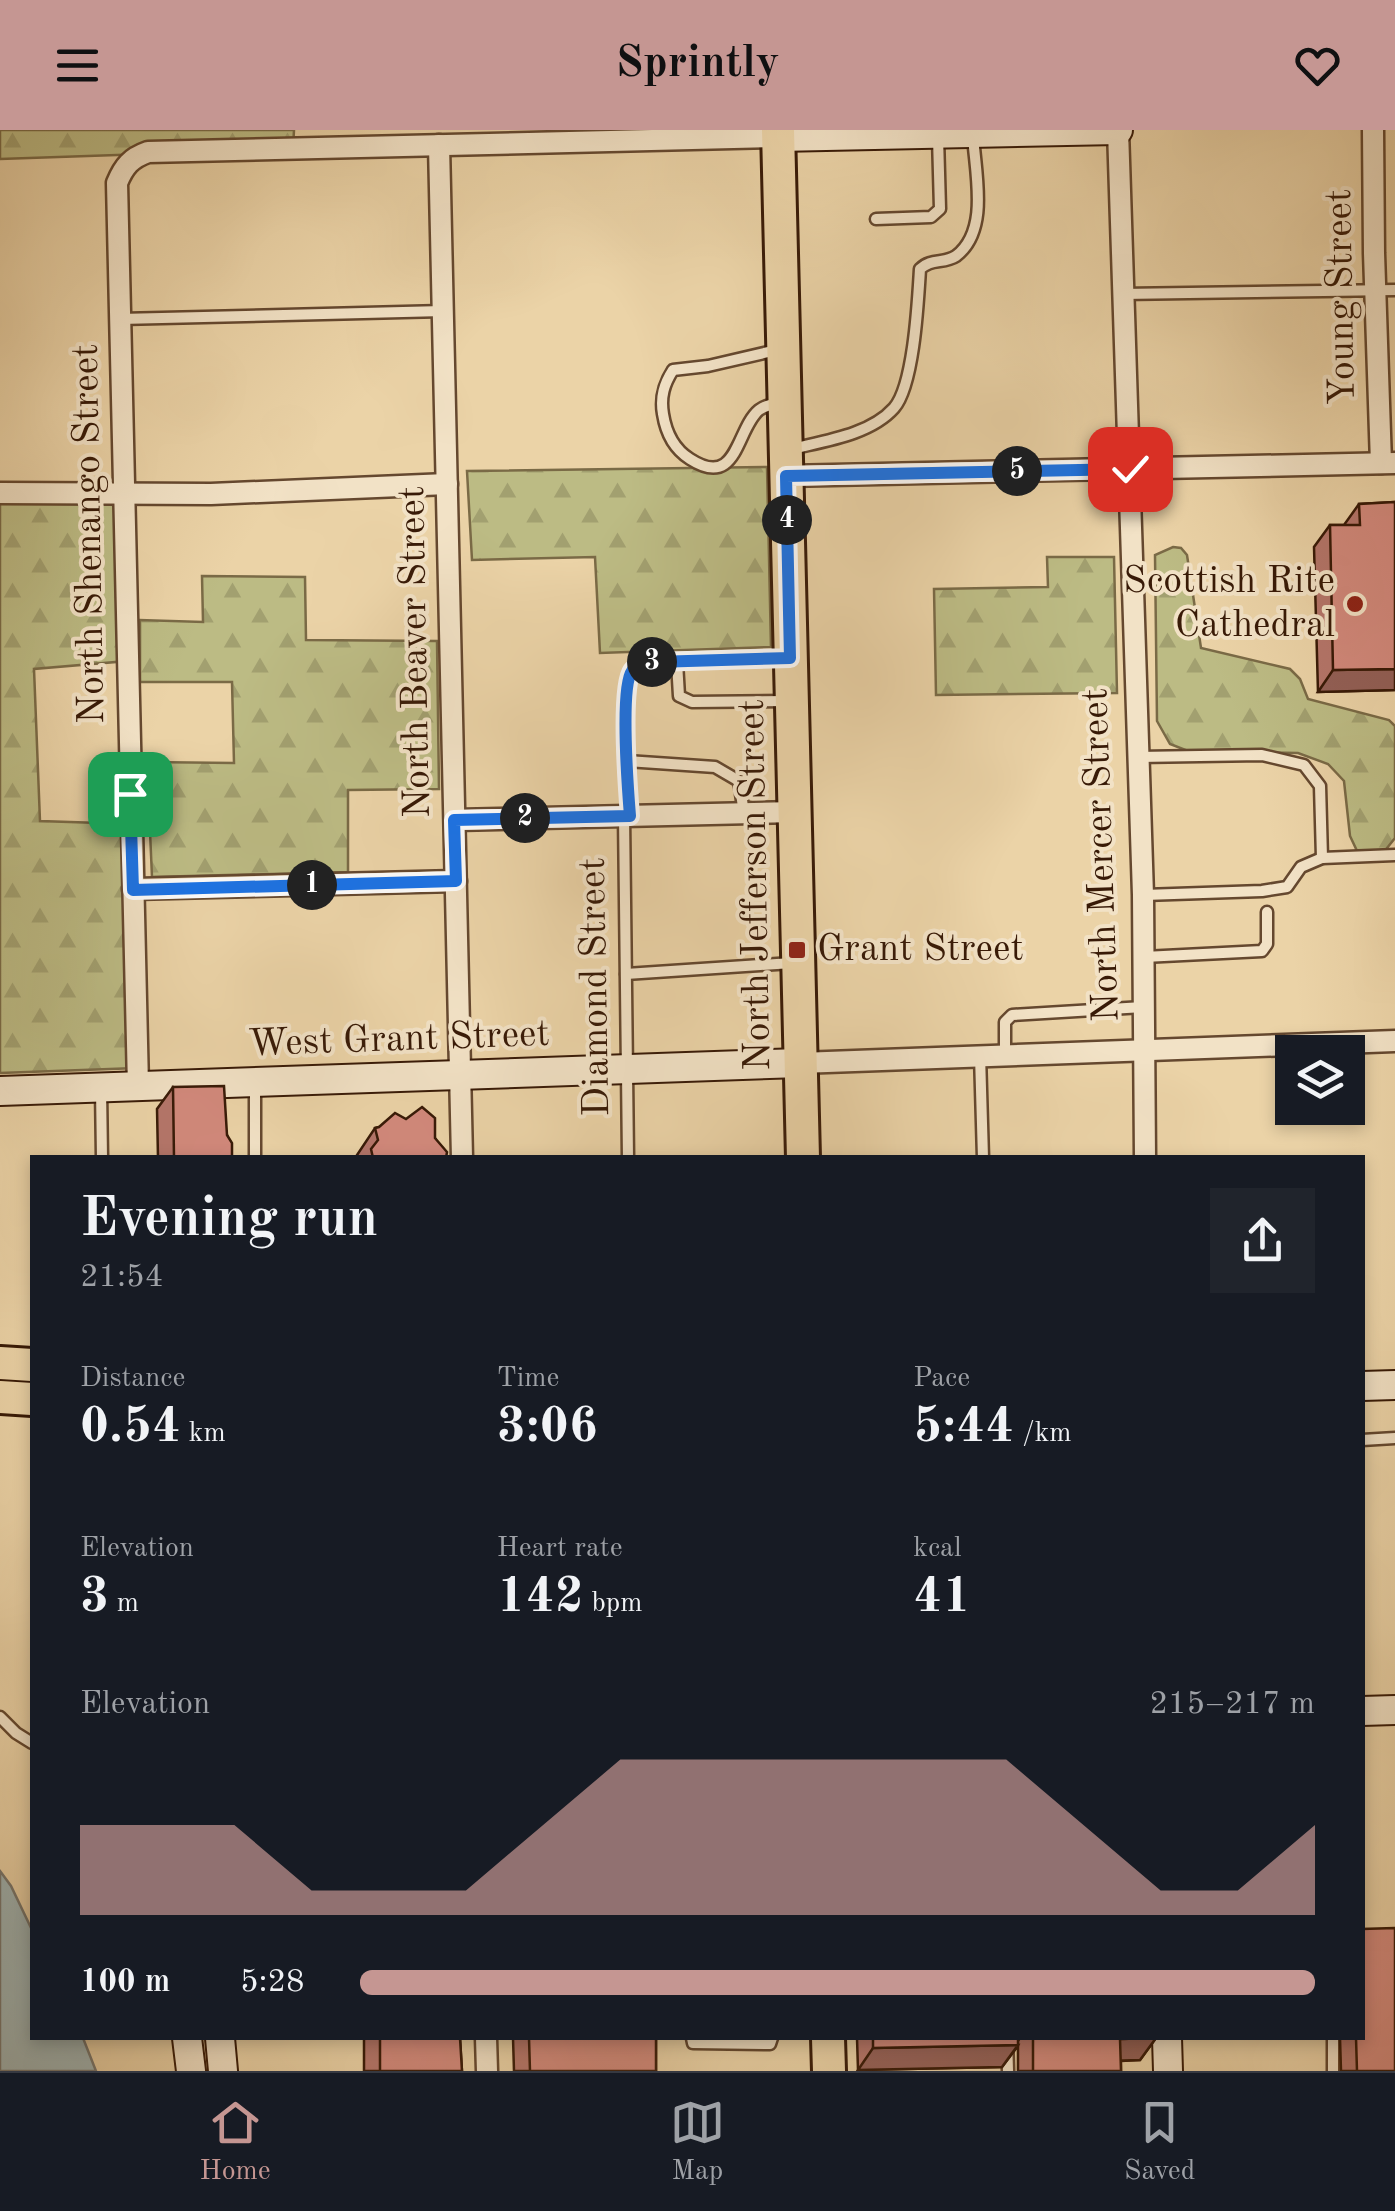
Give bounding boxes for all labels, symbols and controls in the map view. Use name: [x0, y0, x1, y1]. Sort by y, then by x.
icon: menu: [50, 38, 105, 93]
icon: heart: [1290, 38, 1345, 93]
text: Sprintly: [615, 42, 780, 87]
street label: Young Street: [1321, 188, 1363, 406]
street label: North Shenango Street: [68, 343, 112, 725]
pin: [1088, 427, 1173, 512]
icon: check: [1103, 442, 1158, 497]
pin: 5: [992, 446, 1042, 496]
text: 5: [1009, 457, 1025, 485]
street label: North Beaver Street: [394, 486, 438, 818]
pin: 4: [762, 495, 812, 545]
text: 4: [779, 506, 795, 534]
place label: Scottish Rite Cathedral: [1123, 563, 1335, 645]
marker: Scottish Rite Cathedral: [1344, 593, 1366, 615]
pin: 3: [627, 637, 677, 687]
text: 3: [644, 648, 660, 676]
street label: North Mercer Street: [1077, 687, 1127, 1023]
street label: North Jefferson Street: [734, 699, 778, 1071]
pin: [88, 752, 173, 837]
icon: arrive: [103, 767, 158, 822]
pin: 2: [500, 793, 550, 843]
text: 2: [517, 804, 533, 832]
street label: Diamond Street: [575, 857, 617, 1117]
pin: 1: [287, 860, 337, 910]
text: 1: [304, 871, 320, 899]
place label: Grant Street: [817, 931, 1024, 969]
marker: Grant Street: [786, 939, 808, 961]
street label: West Grant Street: [248, 1016, 550, 1064]
map controls: [1275, 1035, 1365, 1125]
button: layers: [1275, 1035, 1365, 1125]
button: share: [1210, 1188, 1315, 1293]
text: Evening run: [80, 1193, 378, 1248]
text: 21:54: [80, 1262, 163, 1294]
text: Distance: [80, 1365, 185, 1393]
text: Time: [497, 1365, 559, 1393]
text: Pace: [913, 1365, 970, 1393]
text: 0.54: [80, 1403, 181, 1453]
text: 3:06: [497, 1403, 598, 1453]
text: 5:44: [913, 1403, 1014, 1453]
text: km: [181, 1420, 226, 1448]
text: /km: [1014, 1420, 1072, 1448]
text: Elevation: [80, 1535, 194, 1563]
text: Heart rate: [497, 1535, 623, 1563]
text: kcal: [913, 1535, 962, 1563]
text: 3: [80, 1573, 109, 1623]
text: 142: [497, 1573, 584, 1623]
text: 41: [913, 1573, 971, 1623]
text: m: [109, 1590, 139, 1618]
text: bpm: [584, 1590, 643, 1618]
text: Elevation: [80, 1689, 210, 1721]
text: 215–217 m: [1149, 1689, 1315, 1721]
text: 100 m: [80, 1967, 170, 1999]
text: 5:28: [240, 1967, 305, 1999]
tab: Home: [200, 2095, 271, 2190]
tab: Map: [670, 2095, 725, 2190]
tab: Saved: [1124, 2095, 1195, 2190]

